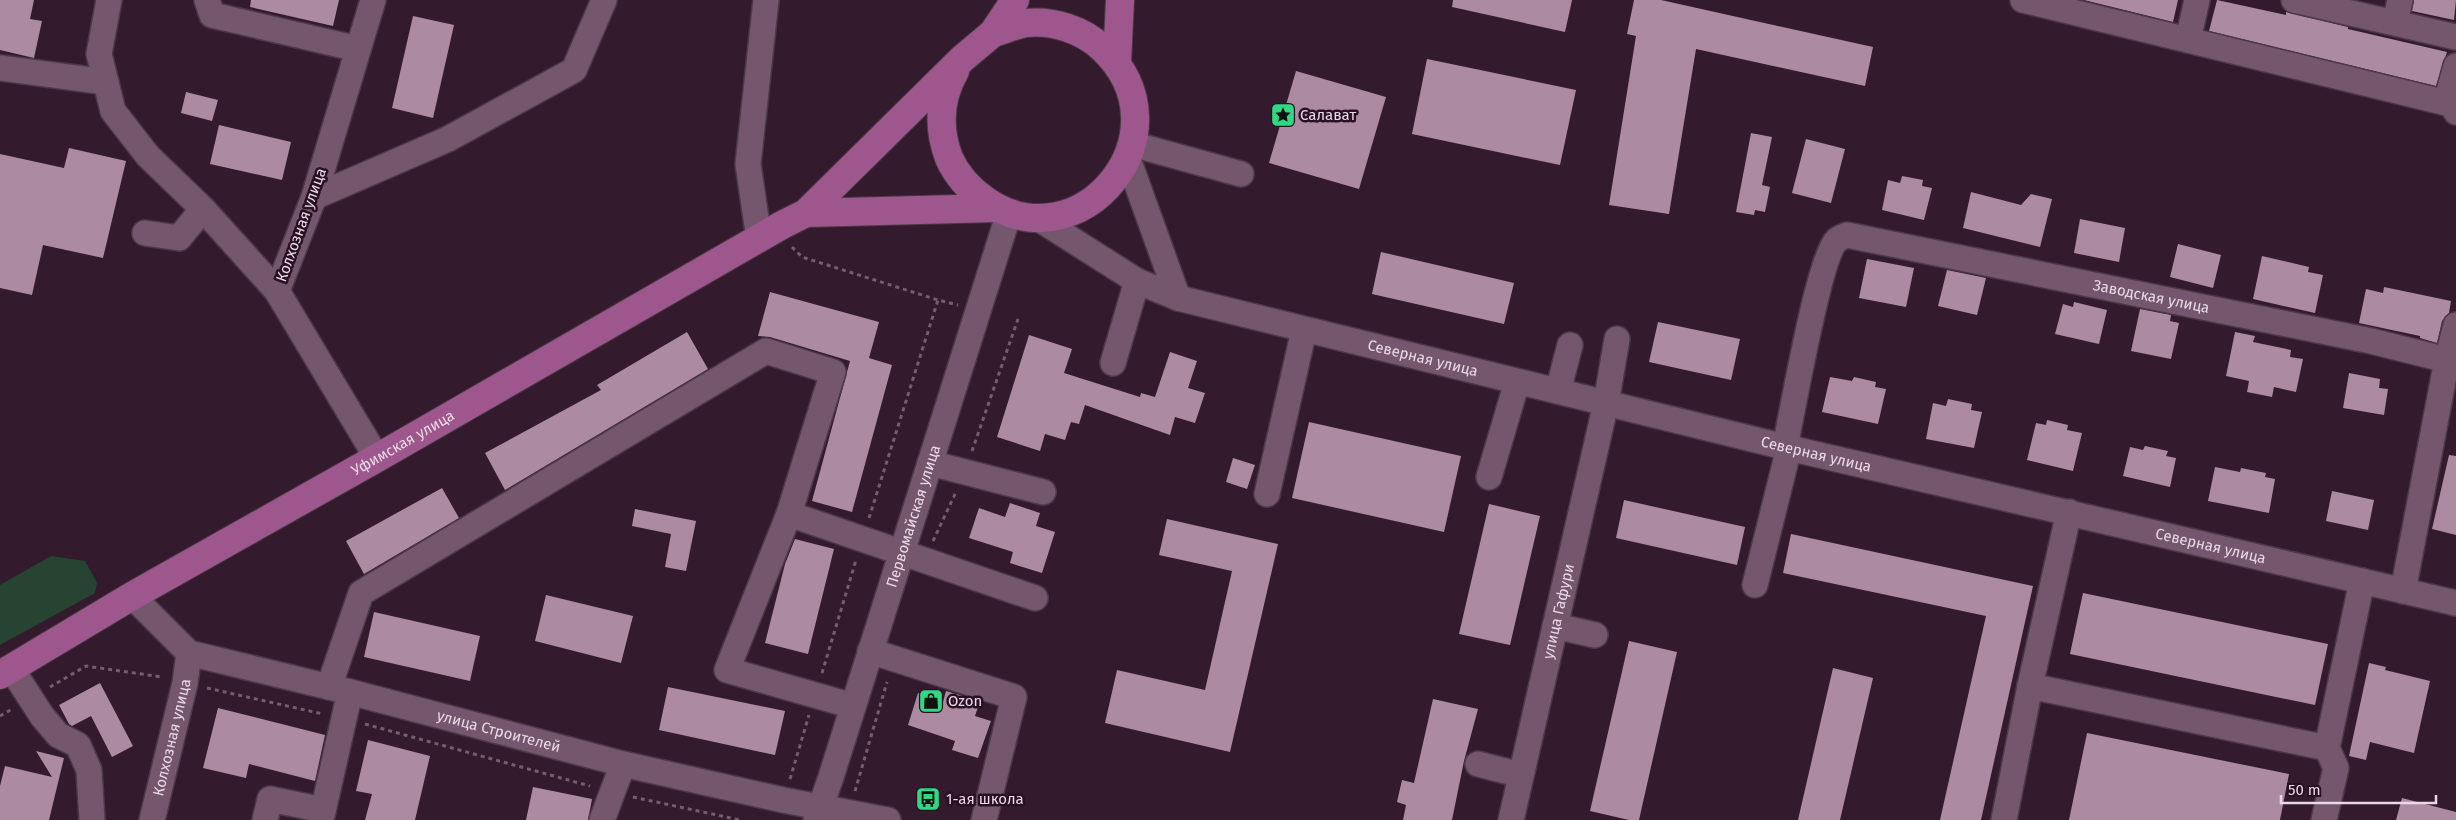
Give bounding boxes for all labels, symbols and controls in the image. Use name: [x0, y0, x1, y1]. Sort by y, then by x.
place icon: Салават: [1270, 102, 1296, 128]
place label: Салават: [1300, 106, 1356, 124]
street label: Колхозная улица: [272, 166, 330, 284]
street label: Заводская улица: [2092, 276, 2211, 317]
street label: Северная улица: [1366, 336, 1480, 380]
street label: Уфимская улица: [348, 406, 458, 480]
street label: Северная улица: [1759, 432, 1873, 476]
street label: Первомайская улица: [882, 443, 944, 590]
street label: Северная улица: [2154, 524, 2268, 568]
street label: улица Гафури: [1539, 562, 1578, 661]
street label: Колхозная улица: [149, 678, 194, 798]
shop icon: Ozon: [918, 688, 944, 714]
place label: Ozon: [948, 692, 982, 710]
street label: улица Строителей: [435, 706, 562, 756]
scale bar: [2281, 772, 2436, 804]
text: 50 m: [2288, 781, 2321, 799]
bus stop icon: 1-ая школа: [915, 786, 941, 812]
place label: 1-ая школа: [946, 790, 1024, 808]

